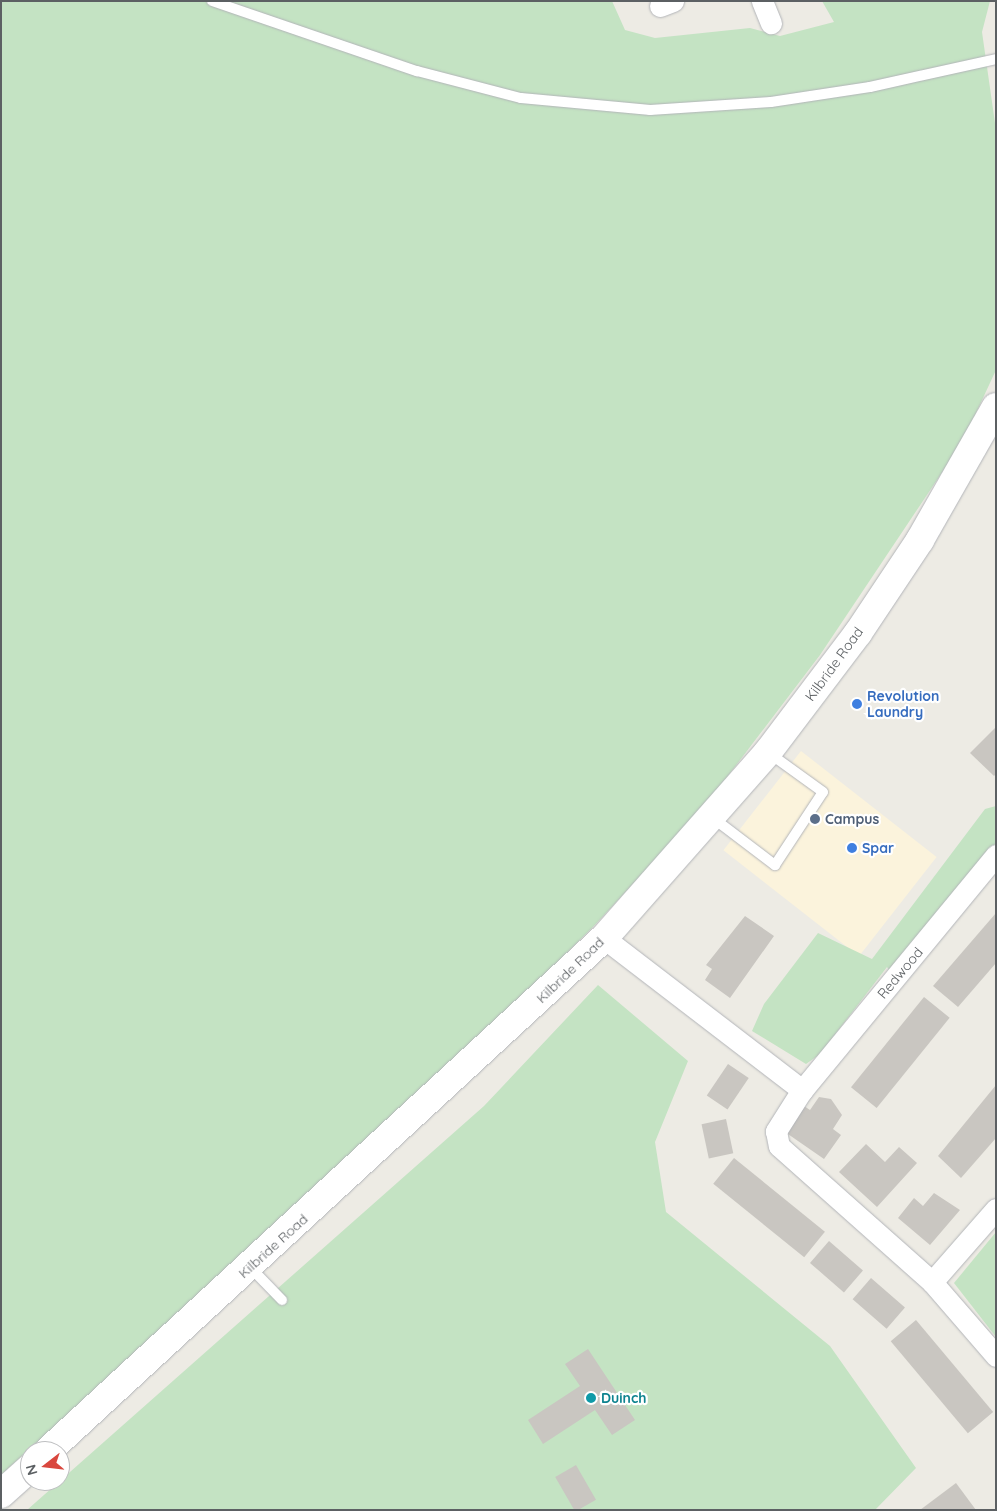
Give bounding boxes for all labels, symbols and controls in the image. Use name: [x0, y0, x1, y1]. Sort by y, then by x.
street label: Kilbride Road: [801, 624, 867, 704]
place label: Revolution Laundry: [867, 688, 939, 720]
marker: Revolution Laundry: [851, 698, 863, 710]
place label: Campus: [825, 811, 879, 827]
marker: Campus: [809, 813, 821, 825]
place label: Spar: [862, 840, 894, 856]
marker: Spar: [846, 842, 858, 854]
street label: Kilbride Road: [533, 934, 607, 1006]
street label: Redwood: [874, 944, 926, 1002]
street label: Kilbride Road: [235, 1210, 311, 1282]
place label: Duinch: [601, 1390, 646, 1406]
marker: Duinch: [585, 1392, 597, 1404]
north arrow: [20, 1441, 70, 1491]
text: N: [21, 1462, 42, 1477]

